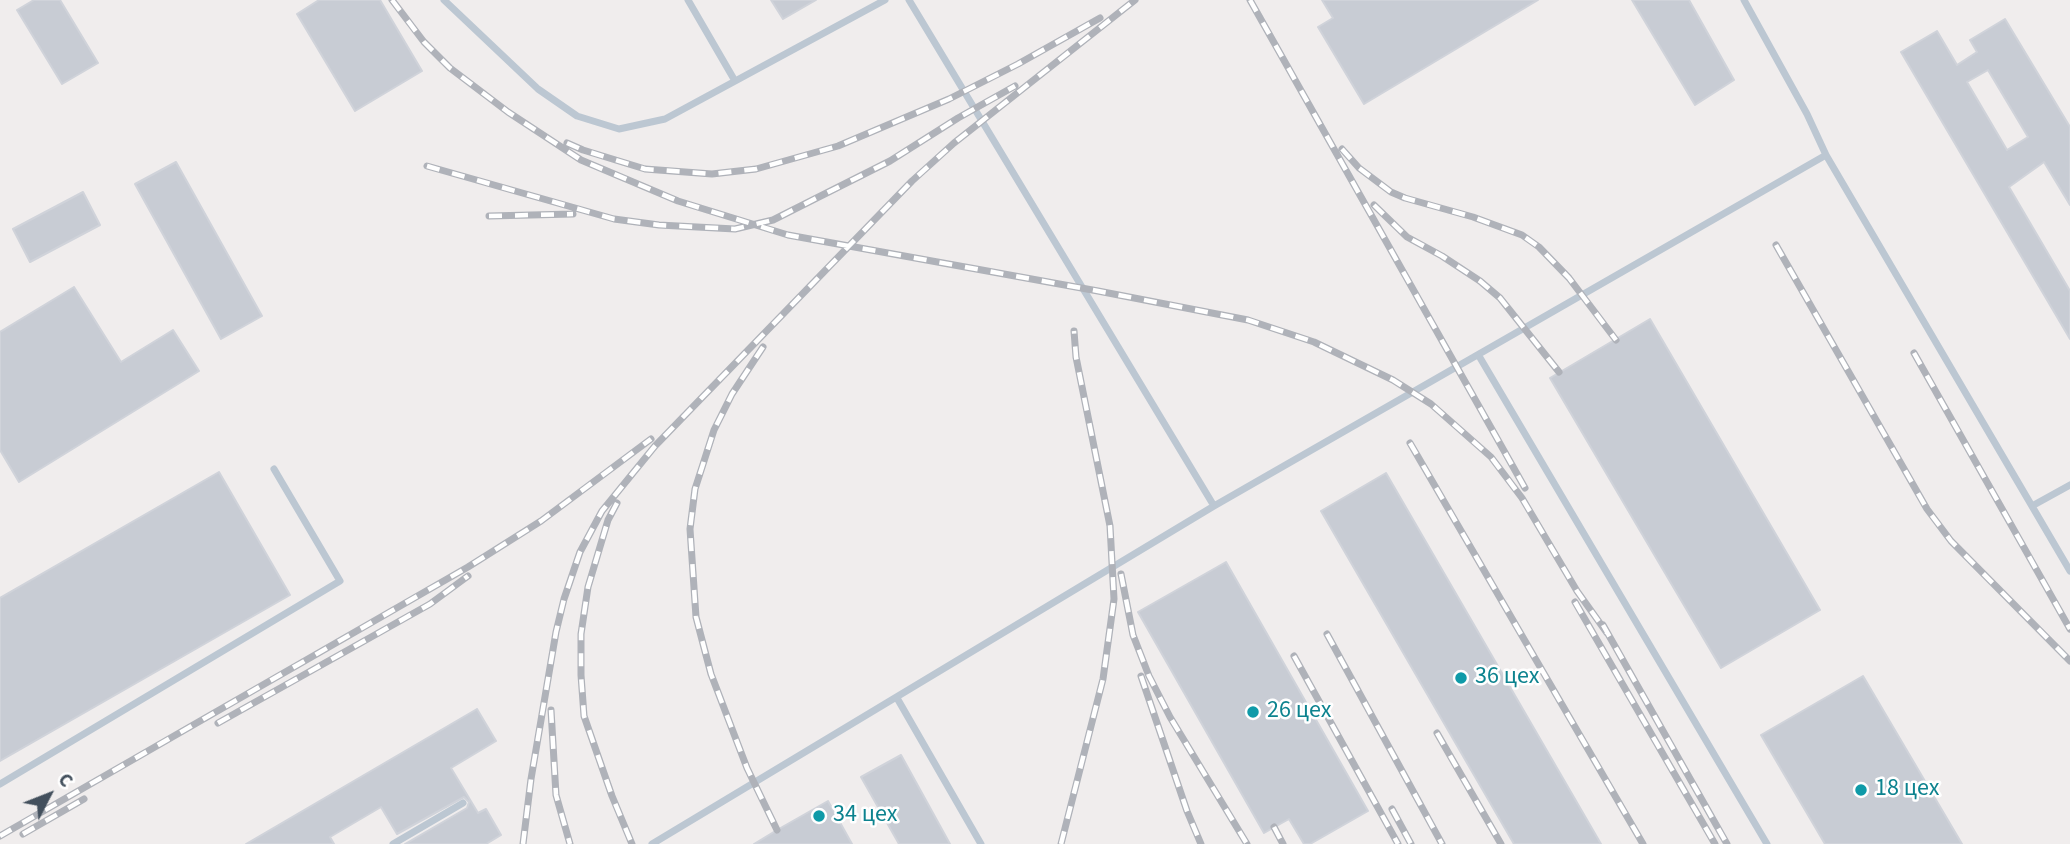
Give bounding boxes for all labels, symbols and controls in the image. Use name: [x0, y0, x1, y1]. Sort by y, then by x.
place label: 36 цех: [1475, 664, 1539, 692]
marker: 36 цех: [1453, 670, 1469, 686]
place label: 26 цех: [1267, 698, 1331, 726]
marker: 26 цех: [1245, 704, 1261, 720]
north arrow: [14, 760, 84, 830]
text: С: [51, 767, 79, 794]
place label: 18 цех: [1875, 776, 1939, 804]
marker: 18 цех: [1853, 782, 1869, 798]
place label: 34 цех: [833, 802, 897, 830]
marker: 34 цех: [811, 808, 827, 824]

